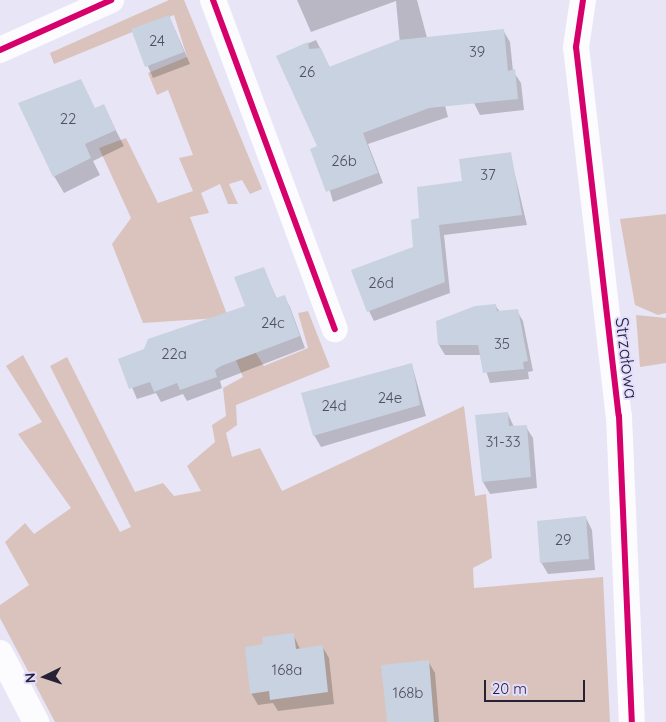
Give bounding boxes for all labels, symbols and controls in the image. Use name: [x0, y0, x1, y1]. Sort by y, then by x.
house number: 24: [149, 32, 165, 50]
house number: 39: [469, 43, 485, 61]
house number: 26: [299, 63, 315, 81]
house number: 22: [60, 110, 76, 128]
house number: 26b: [331, 152, 357, 170]
house number: 37: [480, 166, 496, 184]
house number: 26d: [368, 274, 394, 292]
house number: 24c: [261, 314, 285, 332]
street label: Strzałowa: [610, 316, 642, 400]
house number: 35: [494, 335, 510, 353]
house number: 22a: [161, 345, 187, 363]
house number: 24e: [378, 389, 402, 407]
house number: 24d: [321, 397, 347, 415]
house number: 31-33: [486, 433, 520, 451]
house number: 29: [555, 531, 571, 549]
north arrow: [20, 652, 70, 702]
house number: 168a: [272, 661, 302, 679]
scale bar: [486, 670, 587, 702]
text: N: [21, 672, 39, 684]
text: 20 m: [492, 679, 527, 698]
house number: 168b: [393, 684, 423, 702]

